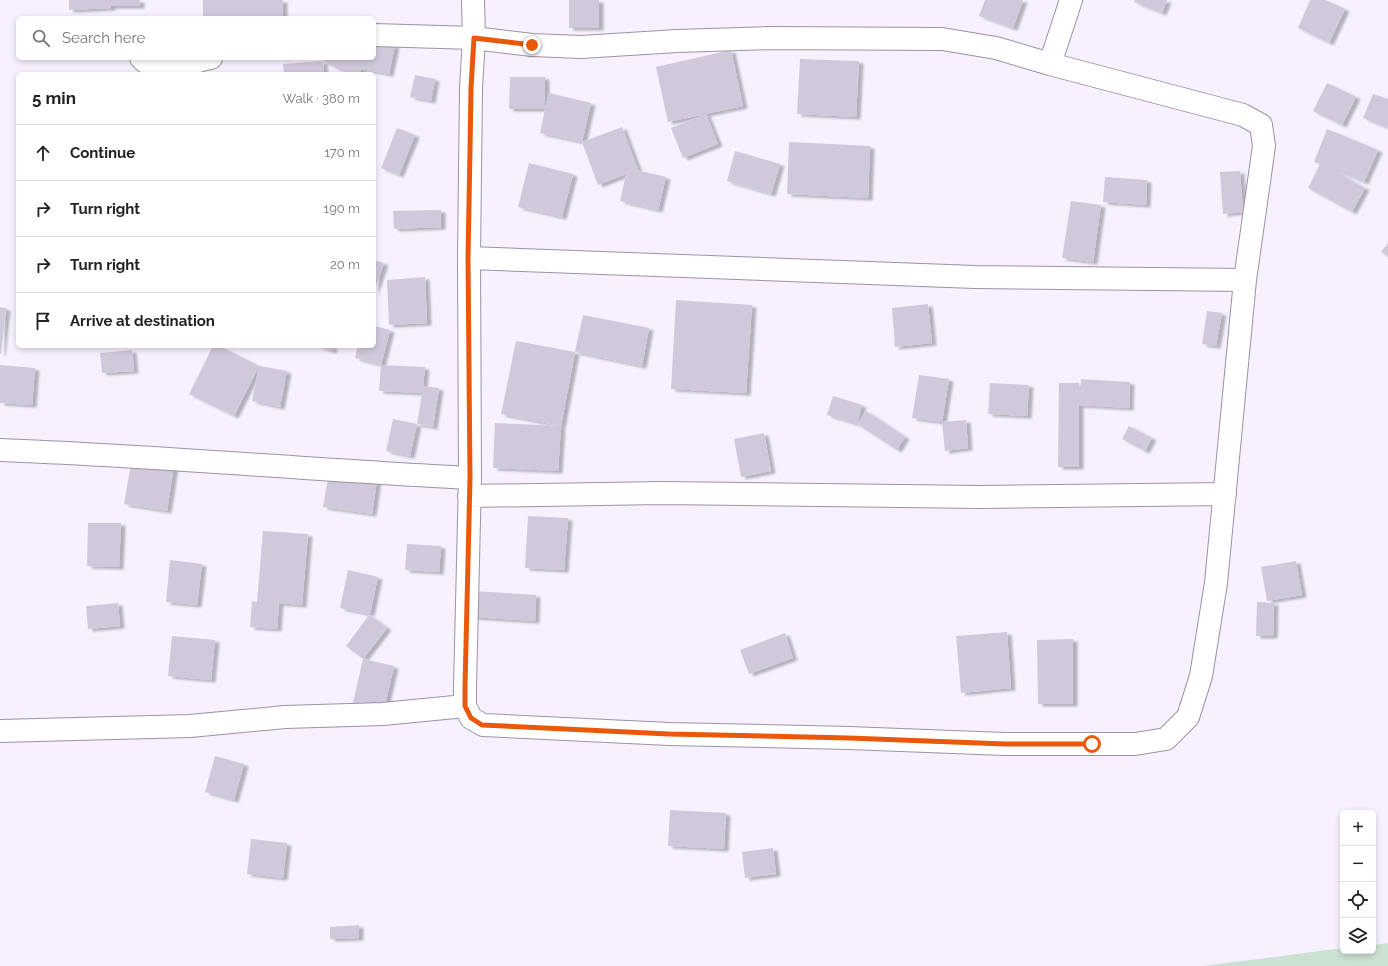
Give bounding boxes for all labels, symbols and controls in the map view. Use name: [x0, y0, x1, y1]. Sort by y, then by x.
search box: [16, 16, 376, 60]
icon: search: [30, 27, 52, 49]
text: Search here: [62, 29, 145, 47]
route end: [523, 36, 541, 54]
text: 5 min: [32, 88, 76, 108]
text: Walk · 380 m: [283, 91, 360, 106]
icon: ahead: [32, 142, 54, 164]
text: Continue: [70, 144, 135, 162]
text: 170 m: [324, 145, 360, 160]
icon: right: [32, 198, 54, 220]
text: Turn right: [70, 200, 140, 218]
text: 190 m: [324, 201, 360, 216]
icon: right: [32, 254, 54, 276]
text: Turn right: [70, 256, 140, 274]
text: 20 m: [330, 257, 360, 272]
icon: arrive: [32, 310, 54, 332]
text: Arrive at destination: [70, 312, 215, 330]
route start: [1083, 735, 1101, 753]
map controls: [1340, 810, 1376, 954]
button: +: [1340, 810, 1376, 846]
button: −: [1340, 846, 1376, 882]
button: locate: [1340, 882, 1376, 918]
button: layers: [1340, 918, 1376, 954]

